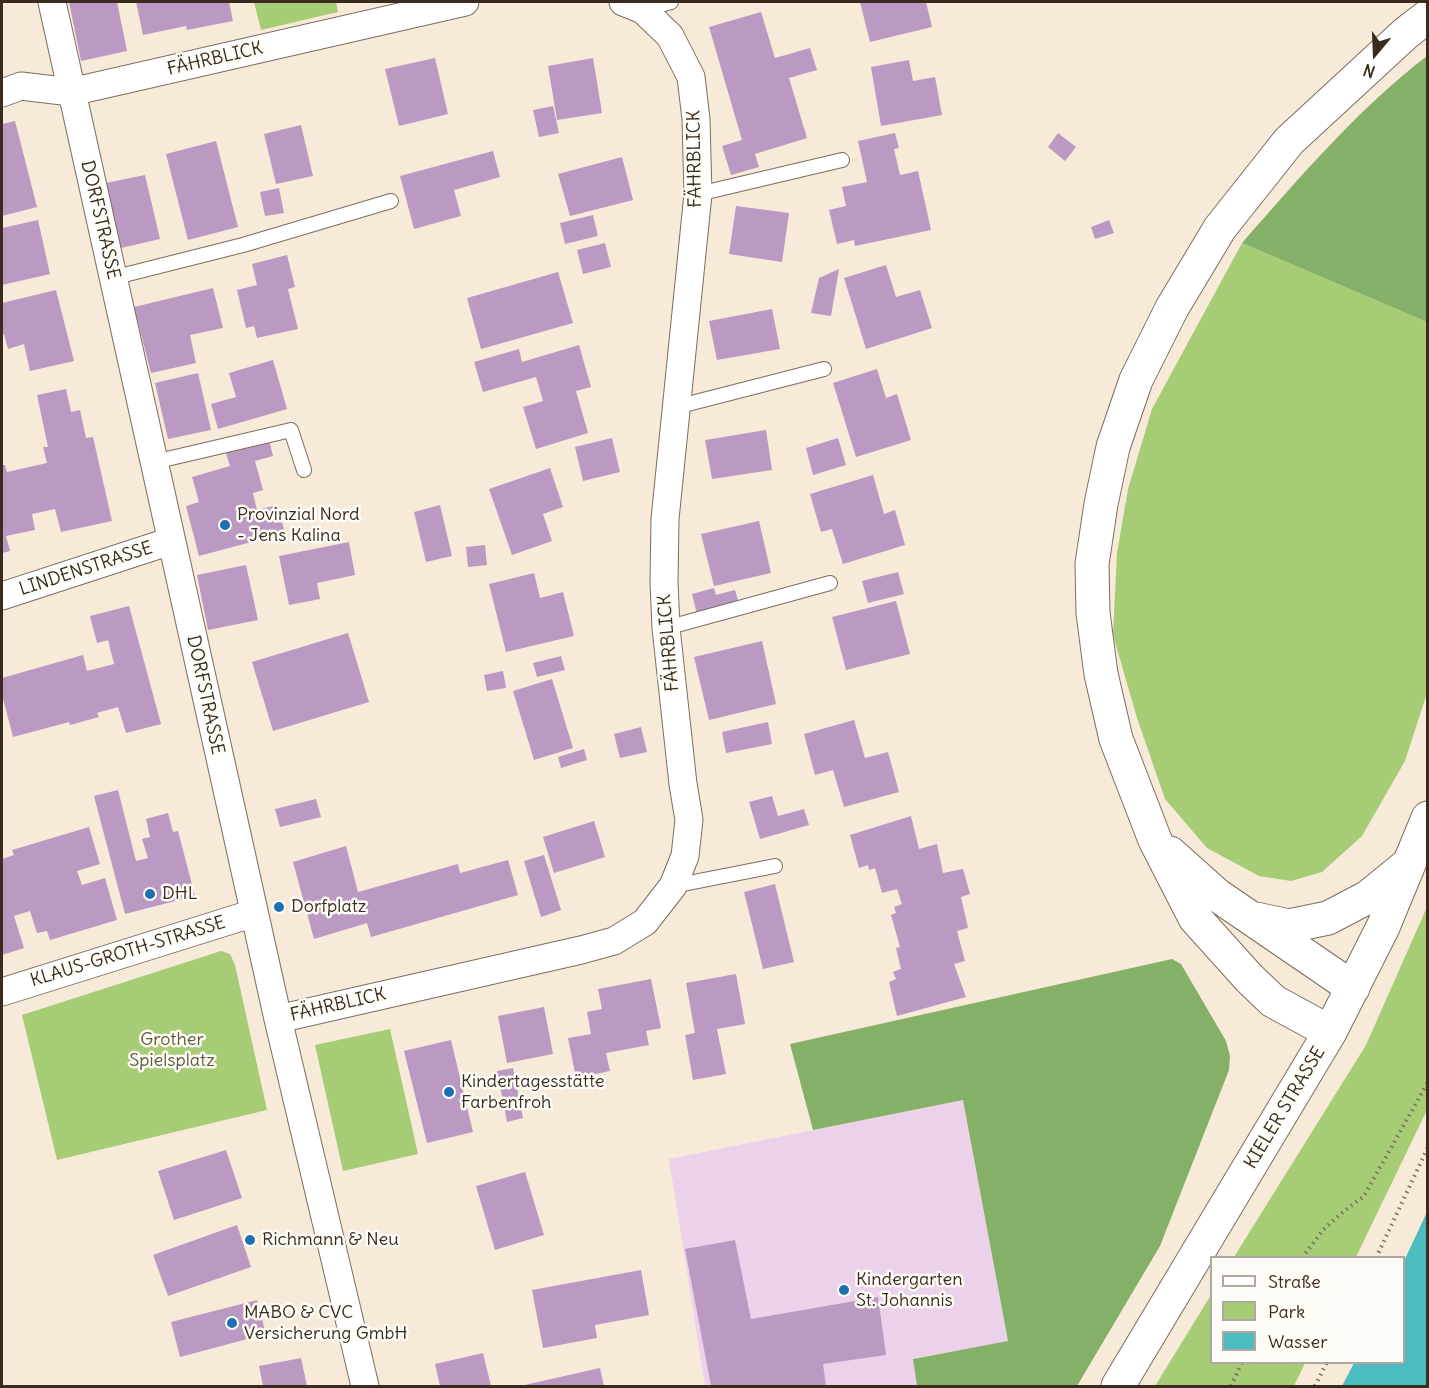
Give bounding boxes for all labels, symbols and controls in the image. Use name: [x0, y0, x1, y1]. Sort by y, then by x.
north arrow: [1345, 24, 1405, 84]
street label: FÄHRBLICK: [165, 38, 265, 80]
text: N: [1361, 60, 1378, 82]
street label: FÄHRBLICK: [683, 110, 707, 208]
street label: DORFSTRASSE: [76, 158, 124, 282]
place label: Provinzial Nord - Jens Kalina: [237, 504, 360, 546]
marker: Provinzial Nord - Jens Kalina: [218, 518, 232, 532]
street label: LINDENSTRASSE: [17, 537, 155, 601]
street label: FÄHRBLICK: [654, 594, 684, 692]
street label: DORFSTRASSE: [182, 633, 228, 757]
place label: DHL: [162, 883, 197, 905]
marker: DHL: [143, 887, 157, 901]
place label: Dorfplatz: [291, 896, 366, 918]
marker: Dorfplatz: [272, 900, 286, 914]
street label: KLAUS-GROTH-STRASSE: [28, 912, 228, 992]
street label: FÄHRBLICK: [288, 984, 388, 1026]
park label: Grother Spielsplatz: [129, 1029, 215, 1072]
street label: KIELER STRASSE: [1240, 1043, 1330, 1173]
place label: Kindertagesstätte Farbenfroh: [461, 1071, 604, 1114]
marker: Kindertagesstätte Farbenfroh: [442, 1085, 456, 1099]
place label: Richmann & Neu: [262, 1229, 399, 1251]
marker: Richmann & Neu: [243, 1233, 257, 1247]
legend: [1210, 1256, 1405, 1364]
place label: Kindergarten St. Johannis: [856, 1269, 963, 1312]
text: Straße: [1268, 1270, 1321, 1293]
marker: Kindergarten St. Johannis: [837, 1283, 851, 1297]
text: Park: [1268, 1300, 1305, 1323]
place label: MABO & CVC Versicherung GmbH: [244, 1302, 407, 1344]
marker: MABO & CVC Versicherung GmbH: [225, 1316, 239, 1330]
text: Wasser: [1268, 1330, 1327, 1353]

